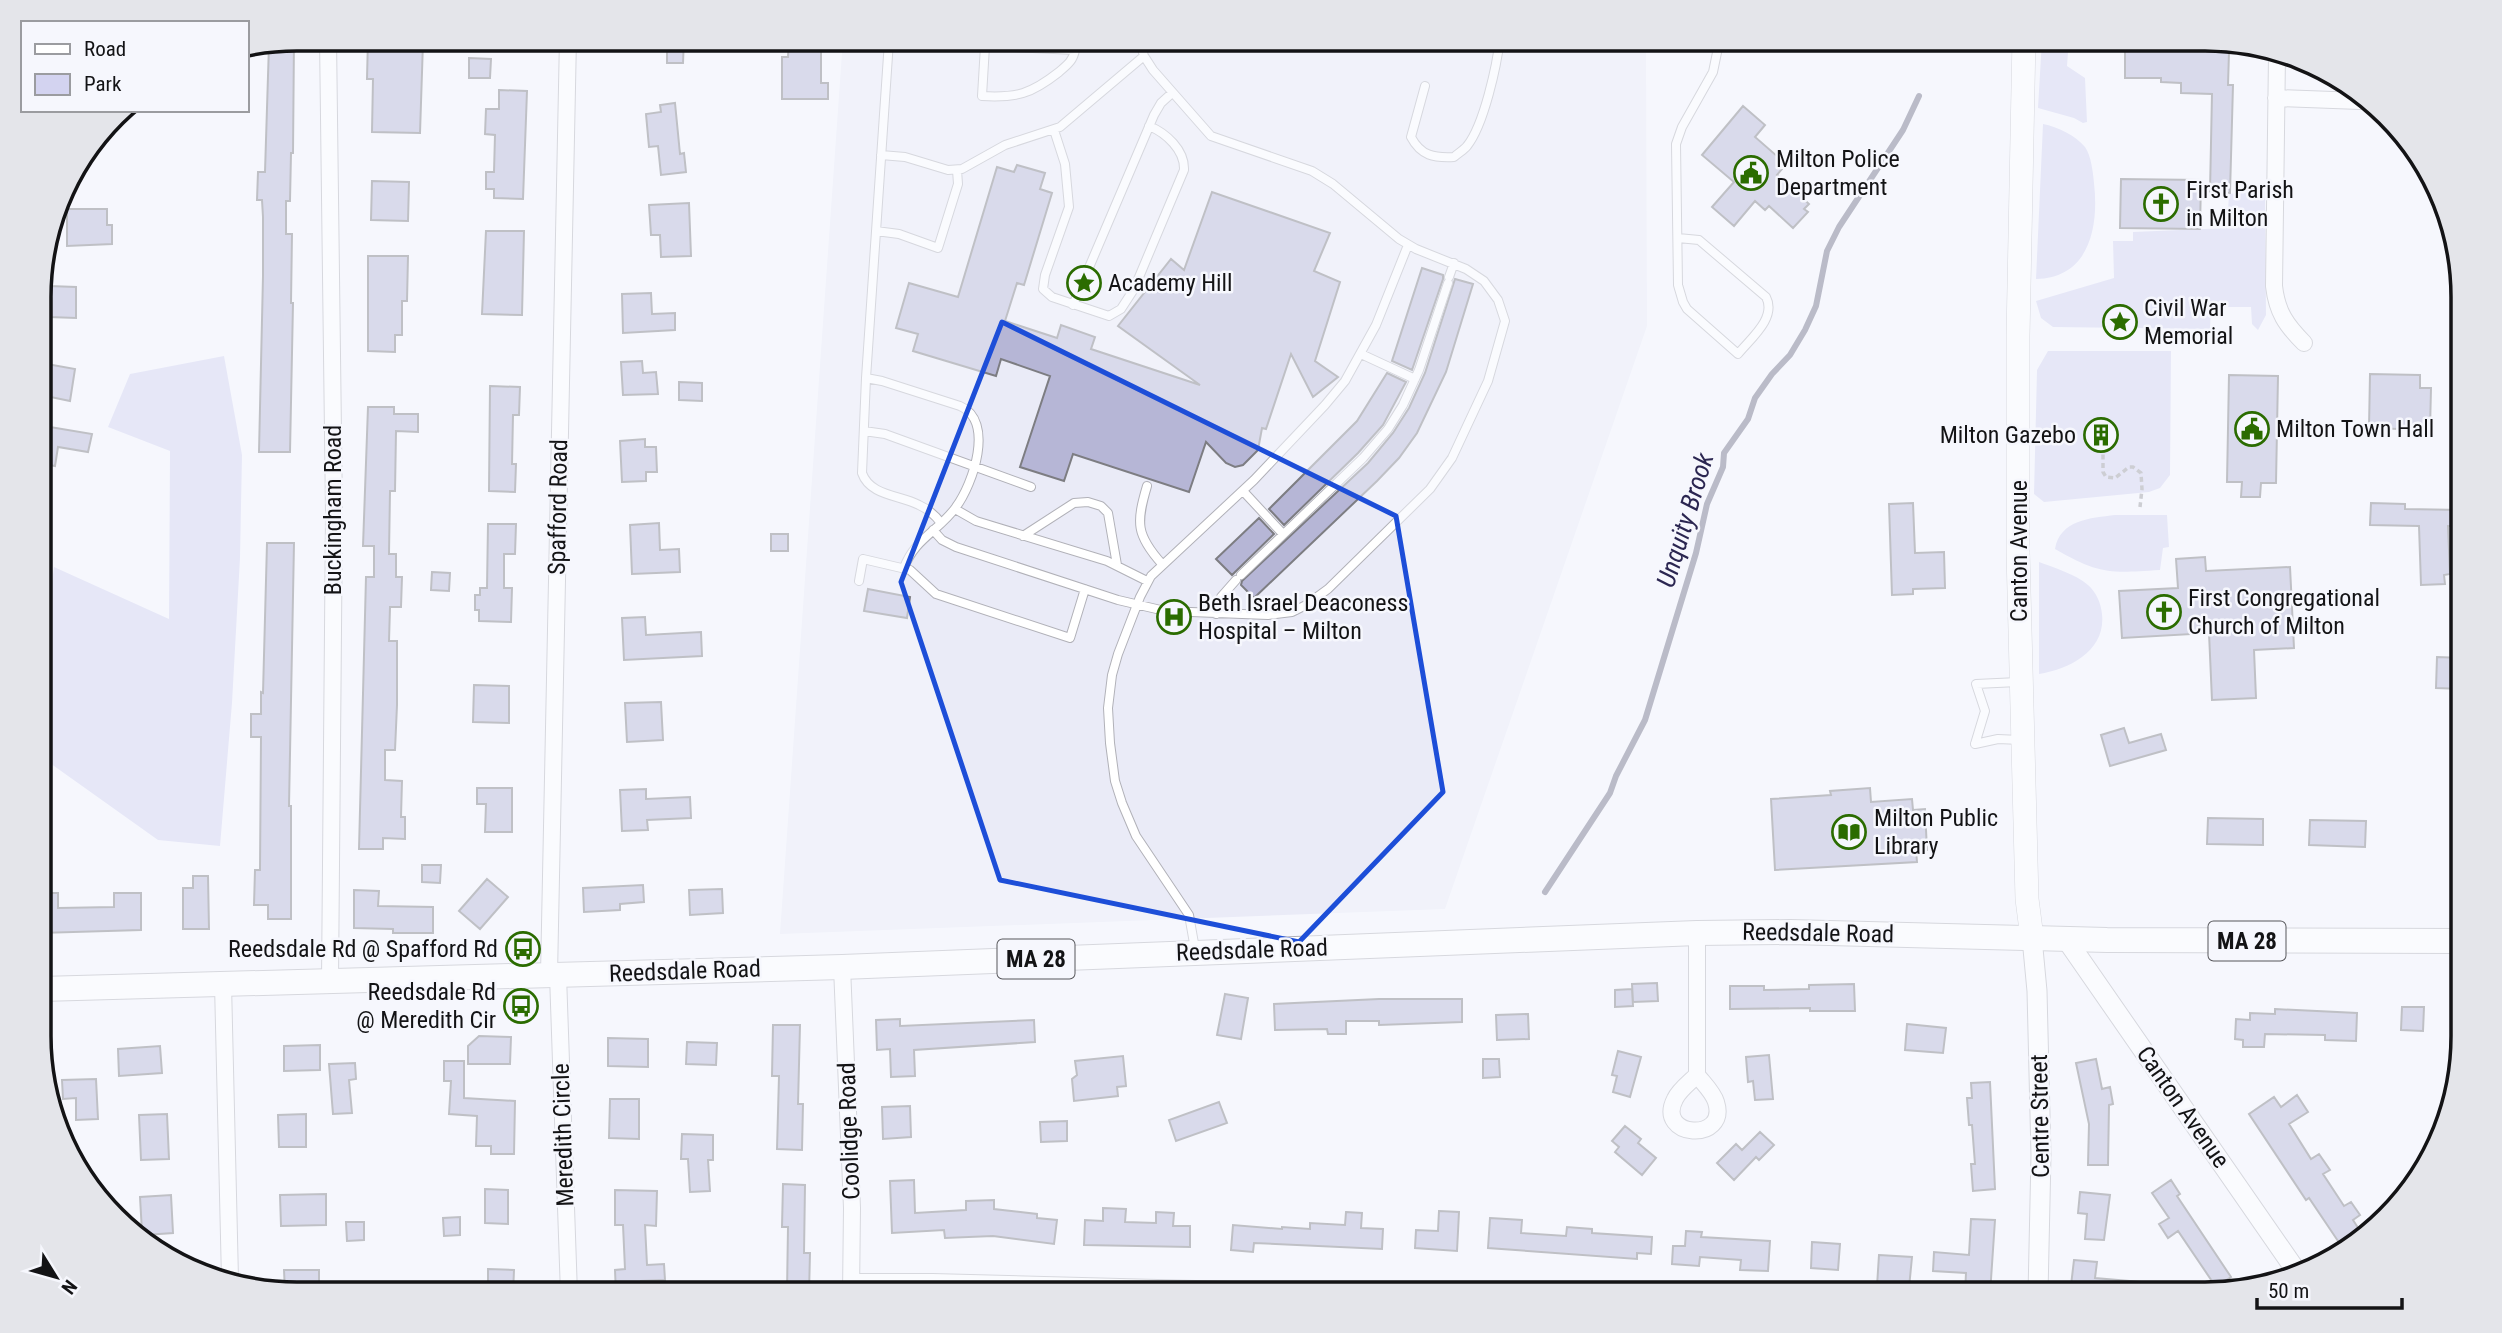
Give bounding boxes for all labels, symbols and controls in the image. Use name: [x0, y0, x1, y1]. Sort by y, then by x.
legend: [21, 21, 248, 112]
text: Road: [84, 37, 126, 61]
text: Park: [84, 72, 122, 96]
place label: Milton Police Department: [1776, 145, 1900, 201]
public building icon: Milton Police Department: [1732, 154, 1770, 192]
place label: First Parish in Milton: [2186, 176, 2294, 232]
church icon: First Parish in Milton: [2142, 185, 2180, 223]
place icon: Academy Hill: [1065, 264, 1103, 302]
place label: Academy Hill: [1108, 269, 1233, 297]
place label: Civil War Memorial: [2144, 294, 2233, 350]
place icon: Civil War Memorial: [2101, 303, 2139, 341]
public building icon: Milton Town Hall: [2233, 410, 2271, 448]
place label: Milton Town Hall: [2276, 415, 2434, 443]
building icon: Milton Gazebo: [2082, 416, 2120, 454]
place label: Milton Gazebo: [1940, 421, 2076, 449]
street label: Buckingham Road: [319, 425, 347, 595]
street label: Spafford Road: [543, 439, 573, 575]
water label: Unquity Brook: [1650, 449, 1720, 591]
street label: Canton Avenue: [2005, 480, 2033, 622]
place label: First Congregational Church of Milton: [2188, 584, 2380, 640]
place label: Beth Israel Deaconess Hospital – Milton: [1198, 589, 1408, 645]
church icon: First Congregational Church of Milton: [2145, 593, 2183, 631]
hospital icon: Beth Israel Deaconess Hospital – Milton: [1155, 598, 1193, 636]
place label: Milton Public Library: [1874, 804, 1998, 860]
library icon: Milton Public Library: [1830, 813, 1868, 851]
street label: Reedsdale Road: [1742, 918, 1894, 948]
road number: MA 28: [2208, 922, 2286, 960]
bus stop icon: Reedsdale Rd @ Spafford Rd: [504, 930, 542, 968]
street label: Reedsdale Road: [1176, 933, 1328, 967]
place label: Reedsdale Rd @ Spafford Rd: [228, 935, 498, 963]
road number: MA 28: [998, 940, 1074, 978]
street label: Reedsdale Road: [609, 954, 761, 988]
place label: Reedsdale Rd @ Meredith Cir: [356, 978, 496, 1034]
bus stop icon: Reedsdale Rd @ Meredith Cir: [502, 987, 540, 1025]
street label: Canton Avenue: [2131, 1041, 2235, 1173]
street label: Centre Street: [2025, 1054, 2055, 1178]
street label: Coolidge Road: [833, 1062, 865, 1200]
street label: Meredith Circle: [547, 1063, 579, 1207]
north arrow: [21, 1242, 91, 1312]
scale bar: [2257, 1266, 2402, 1310]
text: N: [56, 1275, 82, 1298]
text: 50 m: [2268, 1279, 2309, 1303]

